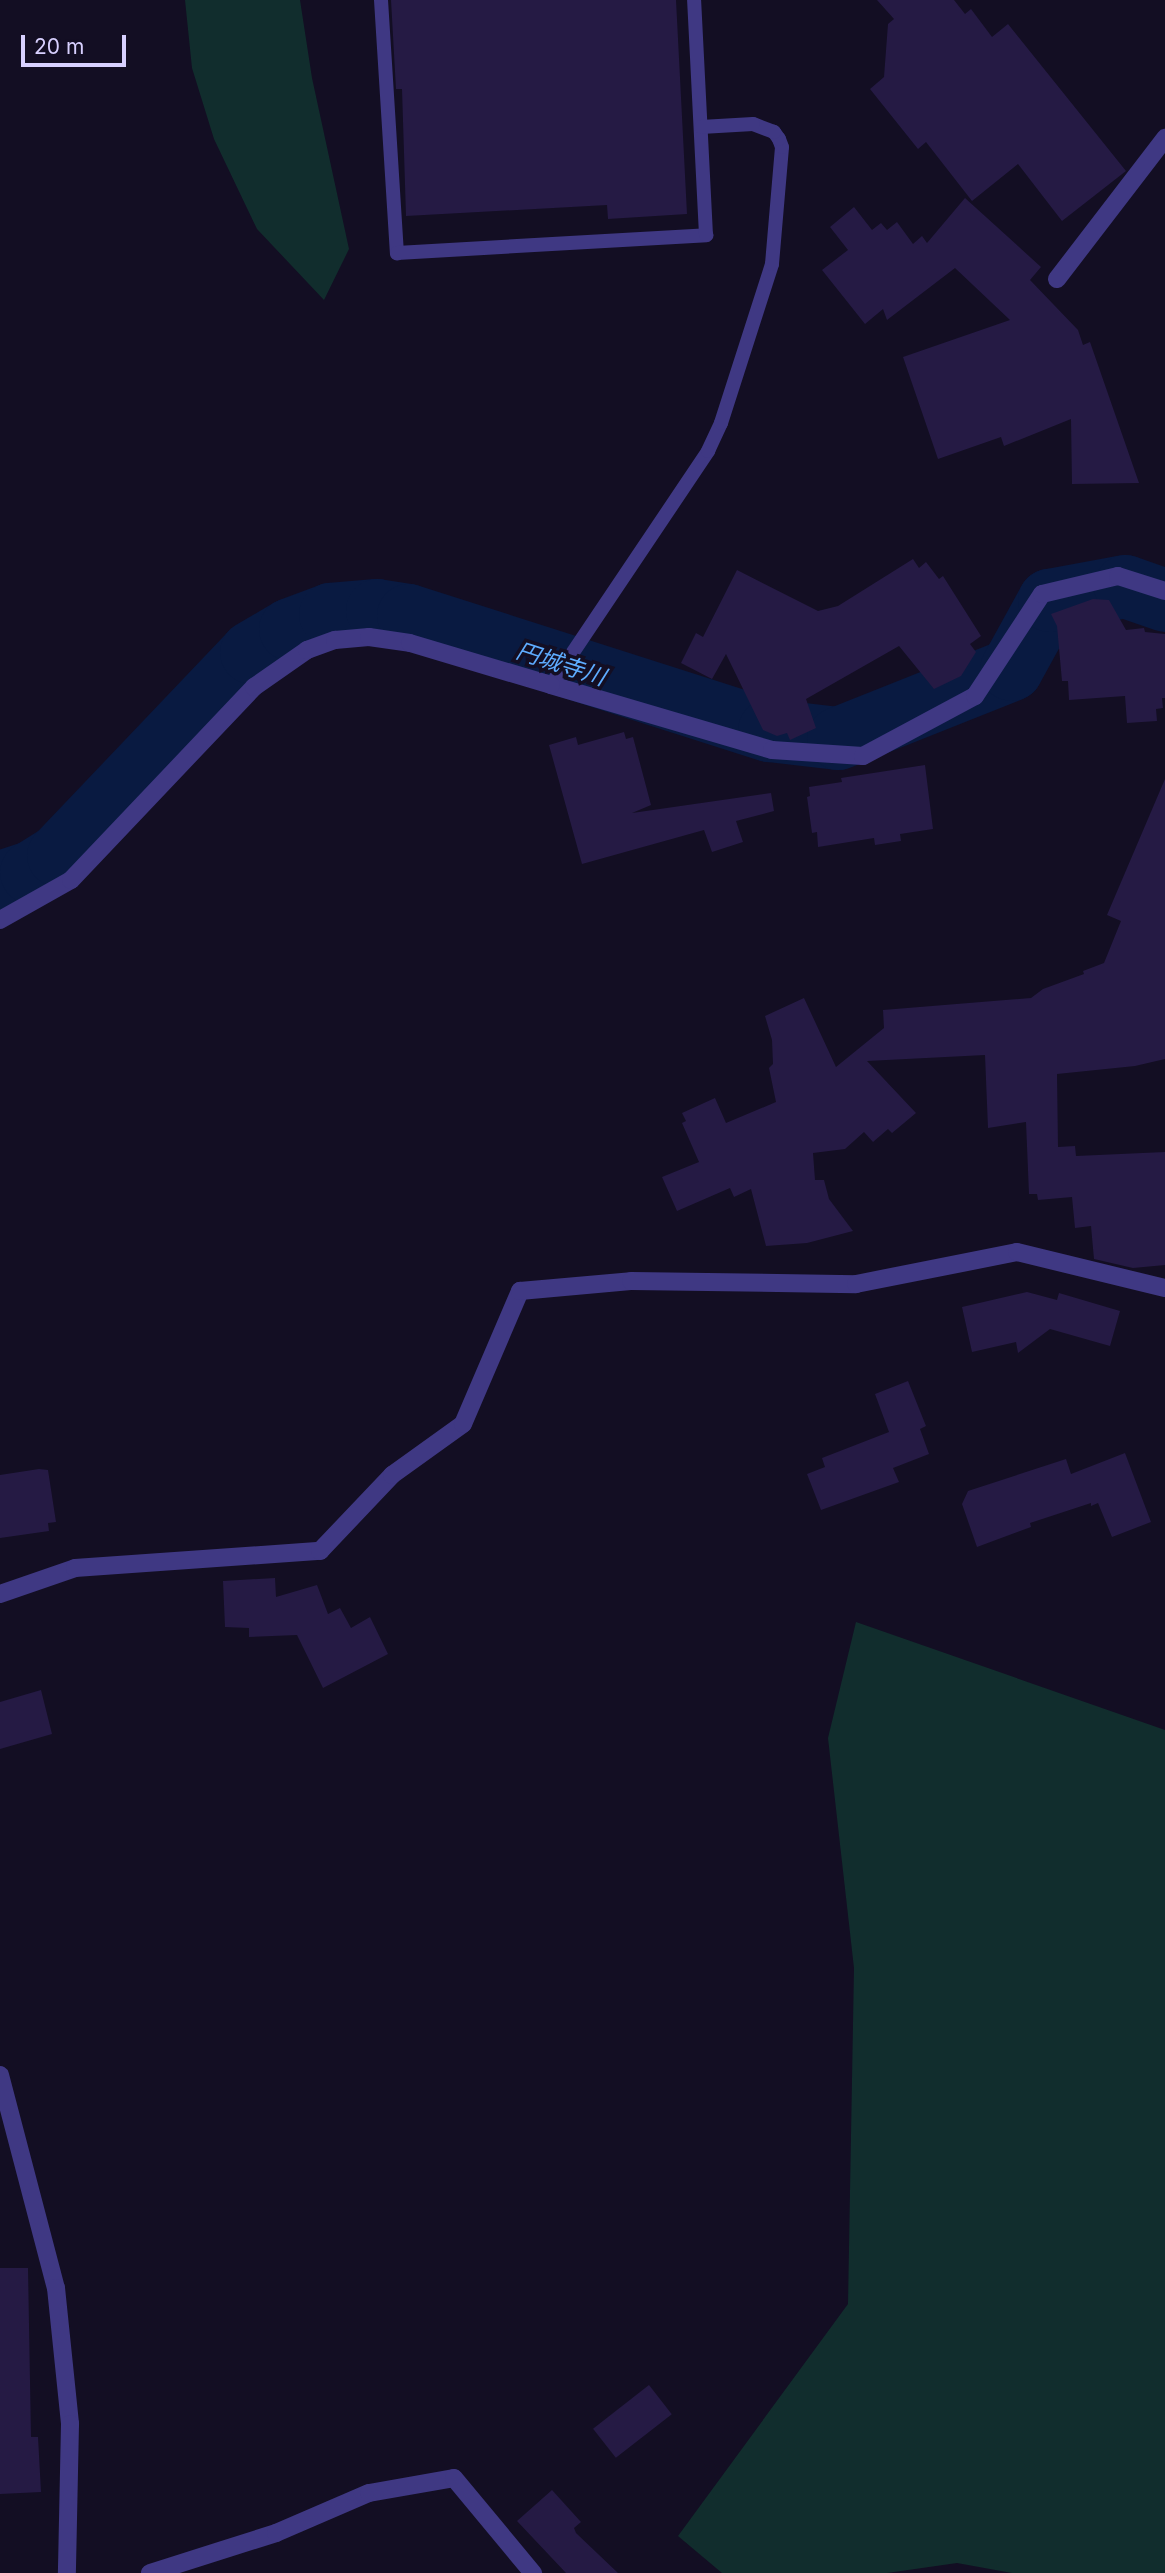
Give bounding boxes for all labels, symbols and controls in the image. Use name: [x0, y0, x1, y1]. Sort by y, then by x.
scale bar: [24, 21, 130, 65]
text: 20 m: [34, 34, 84, 59]
water label: 円城寺川: [513, 637, 609, 691]

